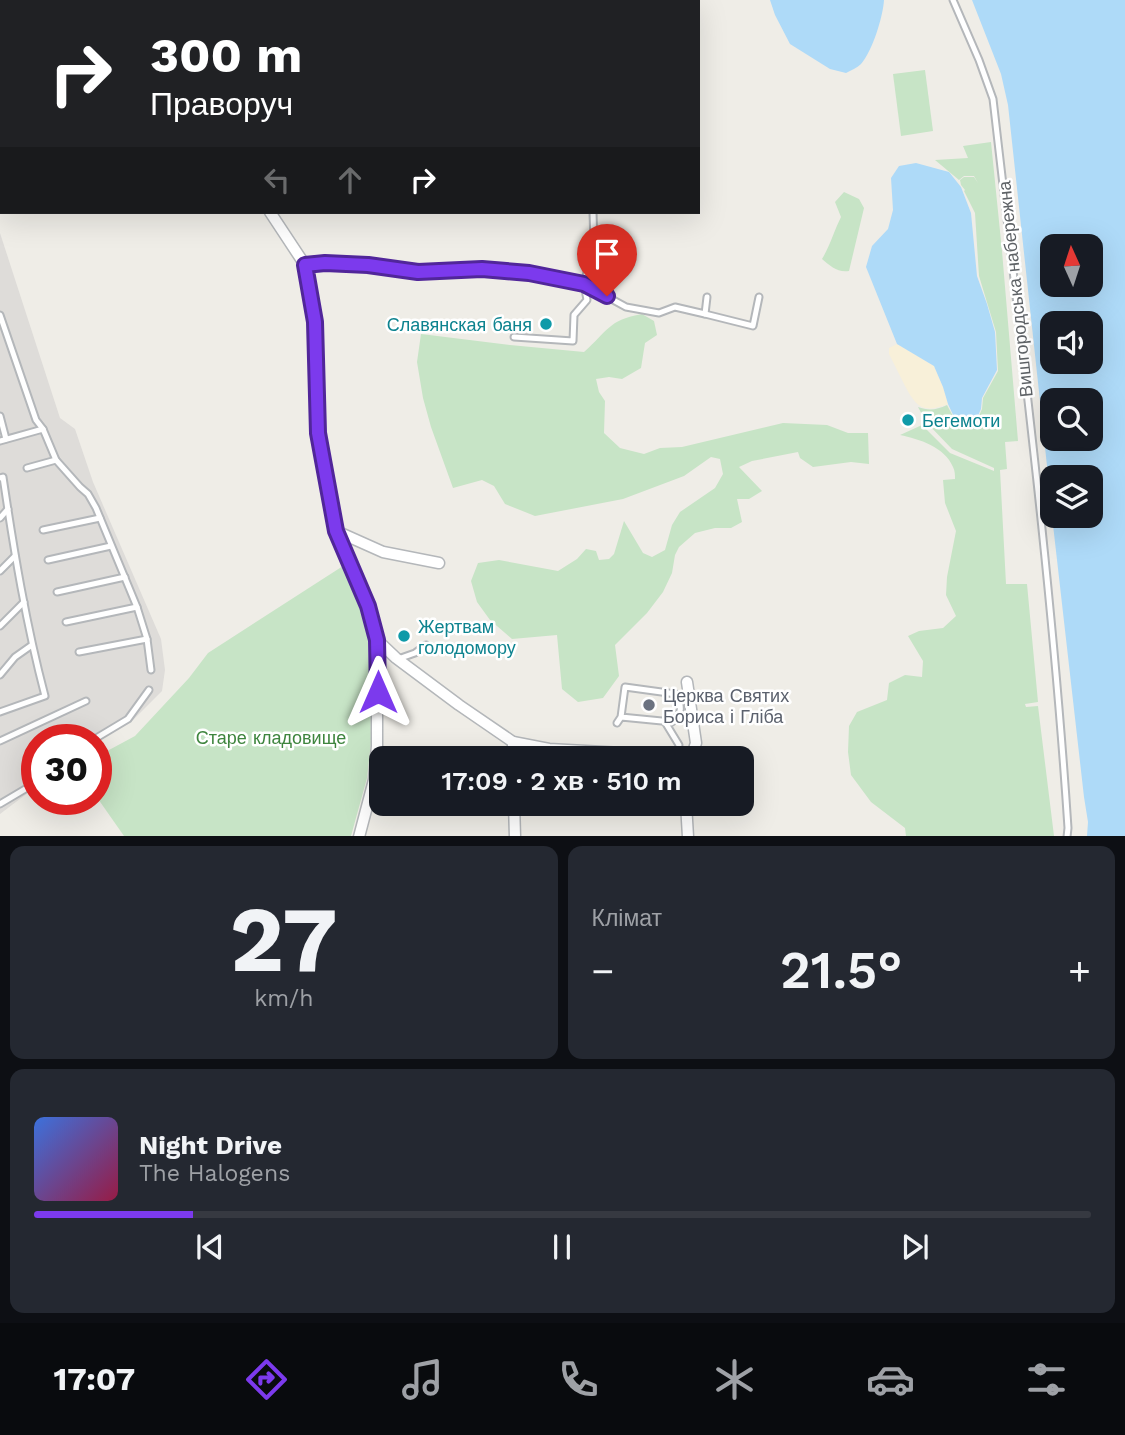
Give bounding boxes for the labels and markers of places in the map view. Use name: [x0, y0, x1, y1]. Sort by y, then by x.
pin: [577, 224, 637, 296]
place label: Славянская баня: [387, 314, 532, 335]
marker: Славянская баня: [538, 316, 554, 332]
place label: Бегемоти: [922, 410, 1000, 431]
marker: Бегемоти: [900, 412, 916, 428]
place label: Жертвам голодомору: [418, 616, 516, 658]
marker: Жертвам голодомору: [396, 628, 412, 644]
place label: Церква Святих Бориса і Гліба: [663, 685, 789, 727]
marker: Церква Святих Бориса і Гліба: [641, 697, 657, 713]

